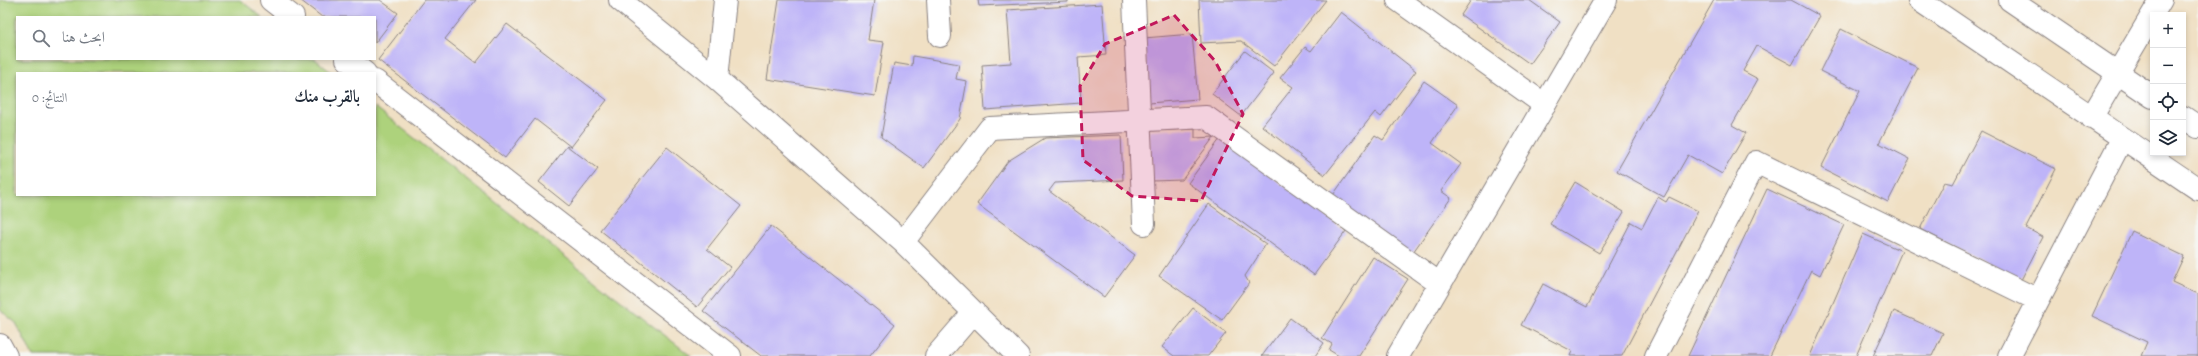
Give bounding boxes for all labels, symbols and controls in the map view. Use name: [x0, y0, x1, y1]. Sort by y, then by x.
map controls: [2150, 12, 2186, 156]
button: +: [2150, 12, 2186, 48]
search box: [16, 16, 376, 60]
icon: search: [30, 27, 52, 49]
text: ابحث هنا: [62, 27, 105, 47]
button: −: [2150, 48, 2186, 84]
button: locate: [2150, 84, 2186, 120]
text: بالقرب منك: [294, 85, 360, 108]
text: النتائج: 0: [32, 89, 67, 106]
button: layers: [2150, 120, 2186, 156]

